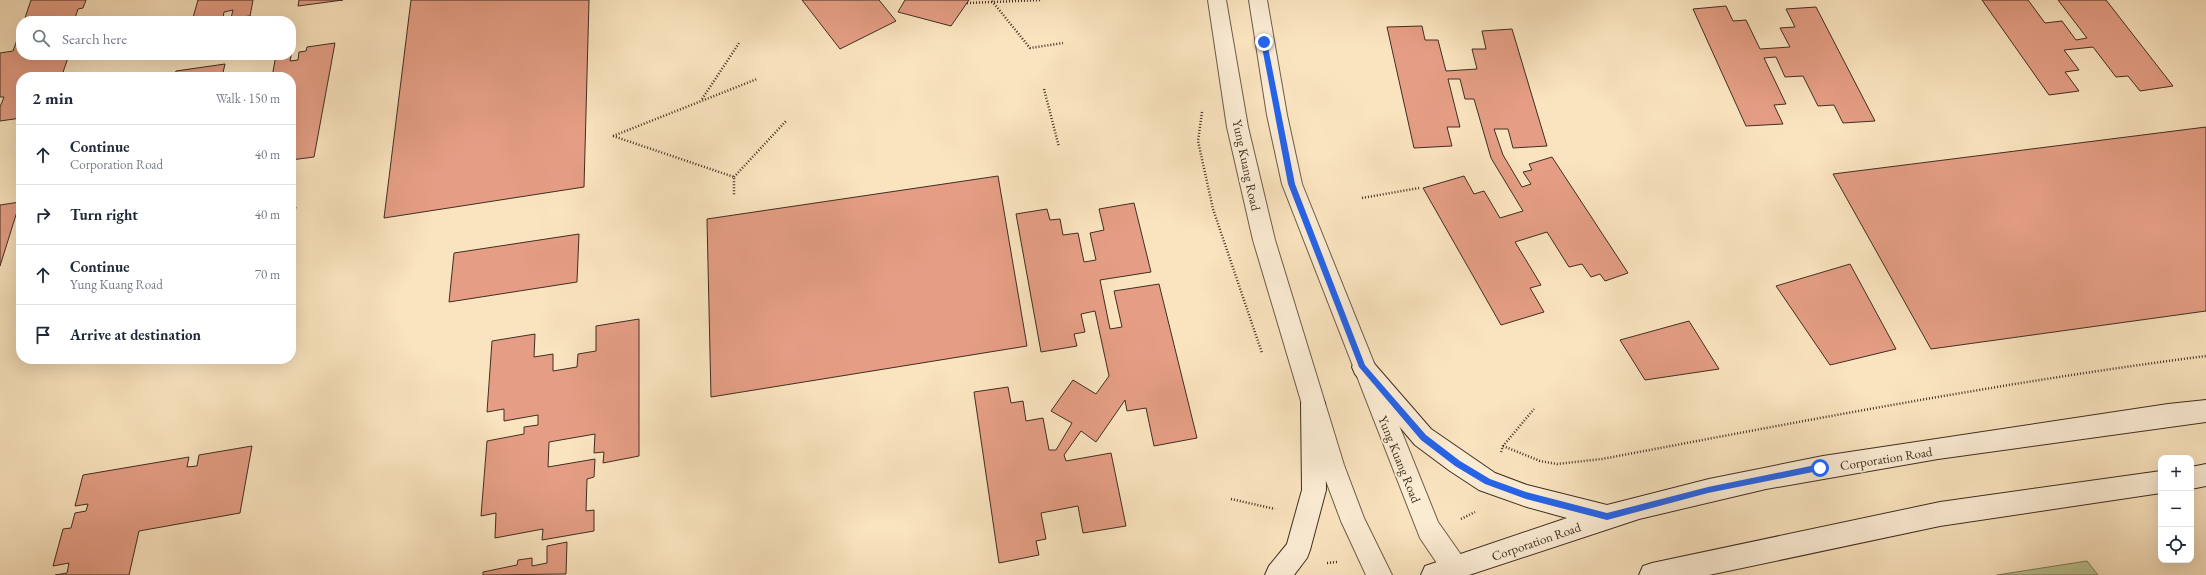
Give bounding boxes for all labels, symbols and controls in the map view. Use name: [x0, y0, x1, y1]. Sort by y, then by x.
search box: [16, 16, 296, 60]
icon: search: [30, 27, 52, 49]
text: Search here: [62, 29, 127, 48]
route end: [1255, 33, 1273, 51]
text: 2 min: [32, 87, 73, 109]
text: Walk · 150 m: [216, 90, 280, 107]
street label: Yung Kuang Road: [1229, 118, 1265, 213]
text: Continue: [70, 137, 130, 156]
icon: ahead: [32, 144, 54, 166]
text: 40 m: [255, 146, 280, 163]
text: Corporation Road: [70, 156, 163, 173]
icon: right: [32, 204, 54, 226]
text: Turn right: [70, 205, 138, 224]
text: 40 m: [255, 206, 280, 223]
text: Continue: [70, 257, 130, 276]
icon: ahead: [32, 264, 54, 286]
text: 70 m: [255, 266, 280, 283]
text: Yung Kuang Road: [70, 276, 163, 293]
icon: arrive: [32, 324, 54, 346]
text: Arrive at destination: [70, 325, 201, 344]
street label: Yung Kuang Road: [1374, 413, 1425, 506]
street label: Corporation Road: [1839, 443, 1934, 474]
map controls: [2158, 455, 2194, 563]
button: +: [2158, 455, 2194, 491]
route start: [1811, 459, 1829, 477]
button: −: [2158, 491, 2194, 527]
street label: Corporation Road: [1489, 518, 1583, 565]
button: locate: [2158, 527, 2194, 563]

